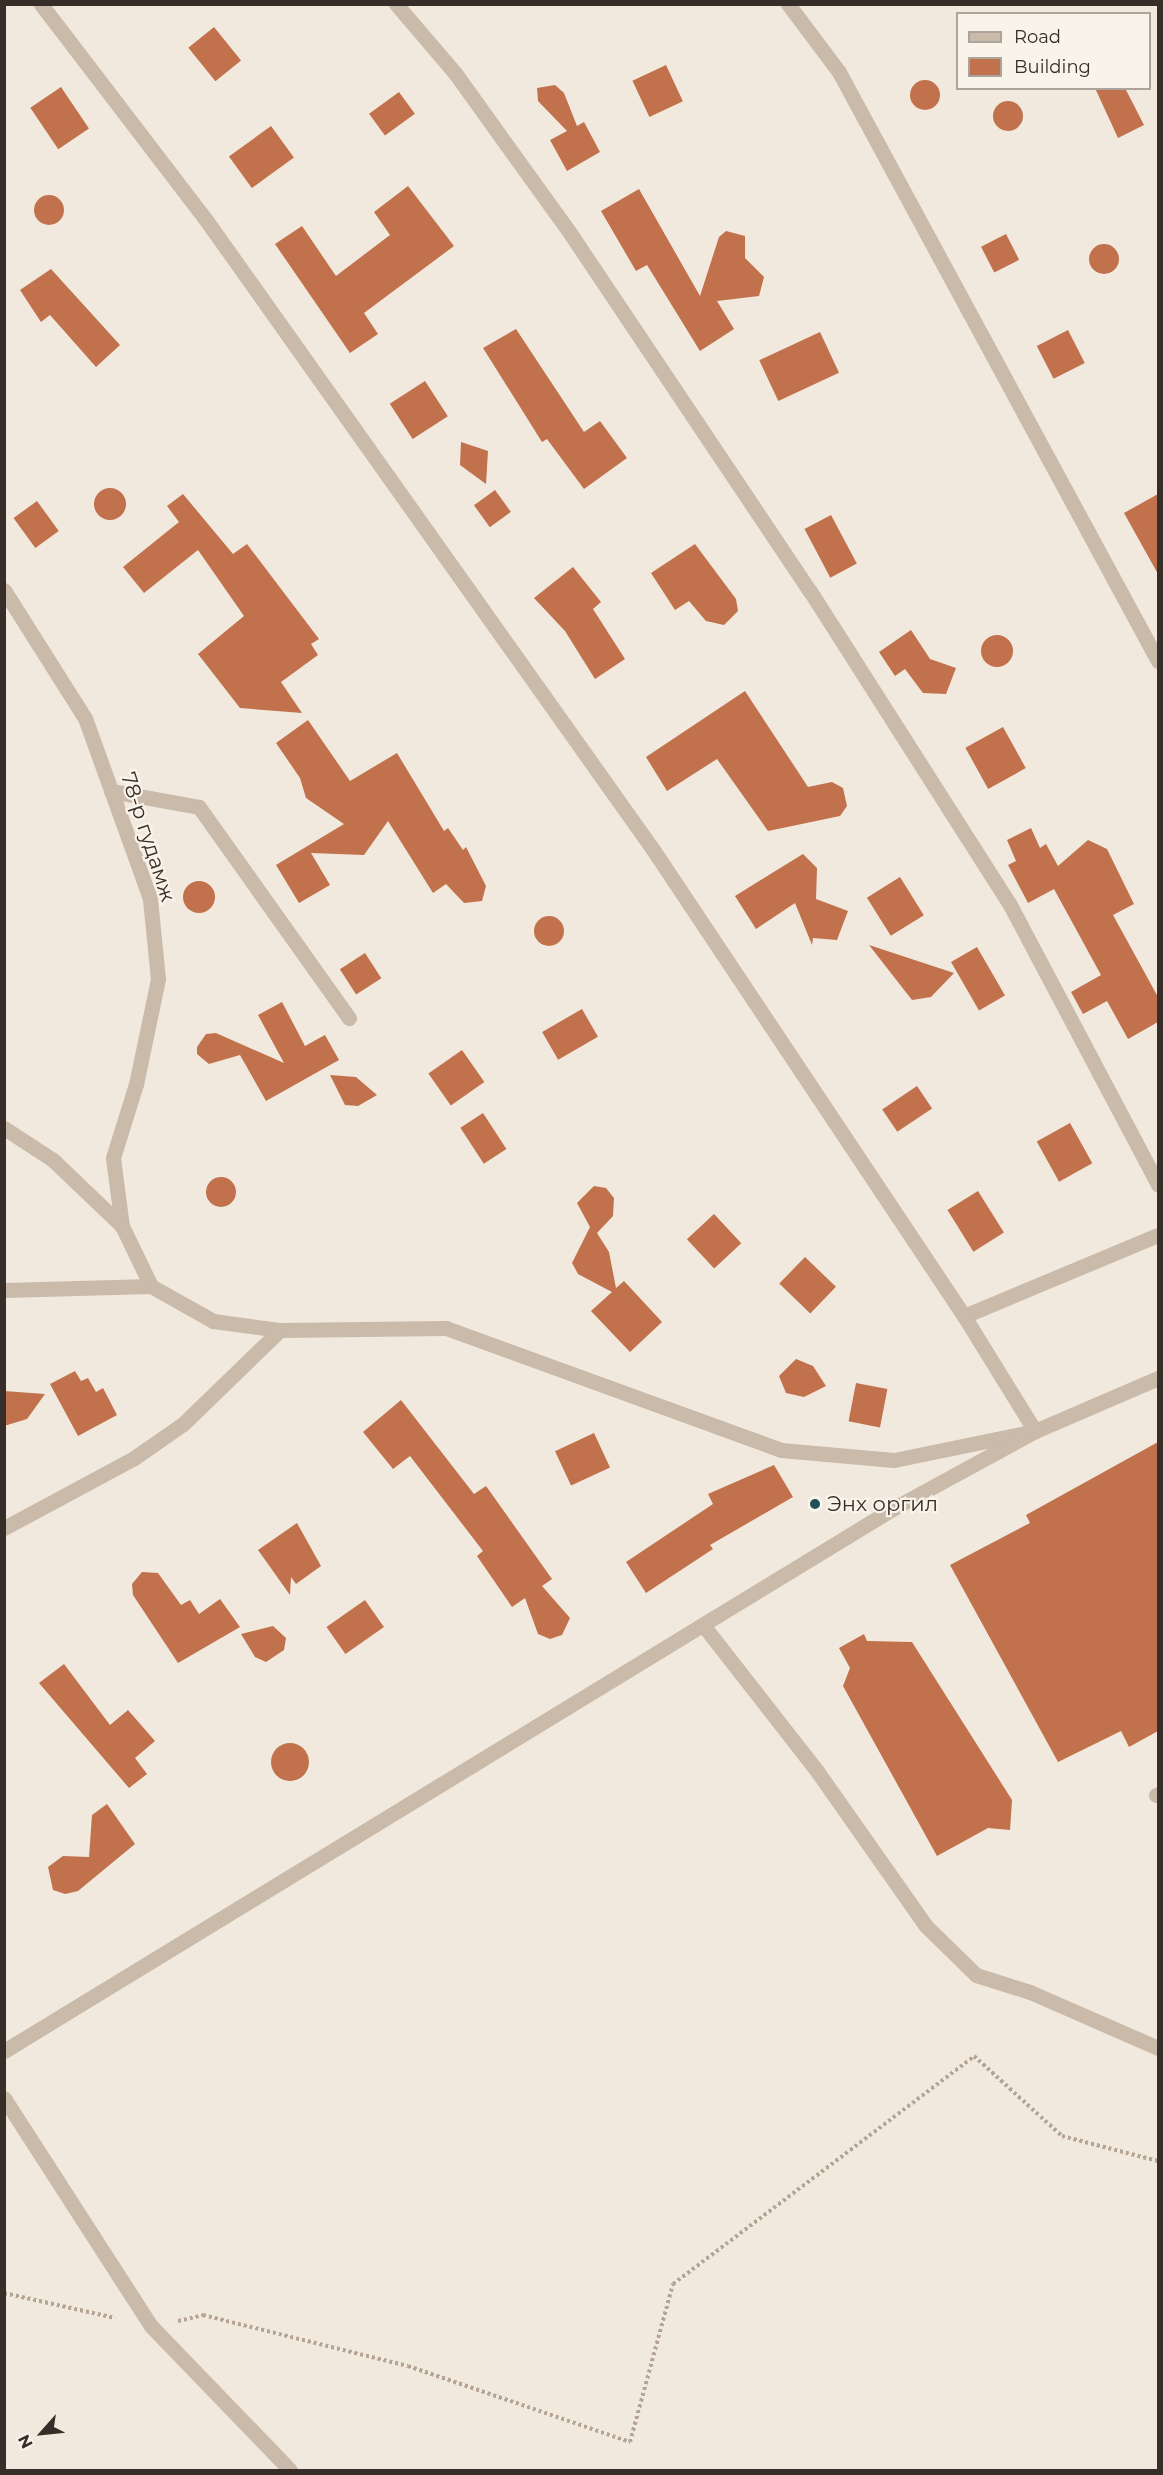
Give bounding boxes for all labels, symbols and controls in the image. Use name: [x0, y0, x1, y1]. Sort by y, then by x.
legend: [956, 12, 1151, 90]
text: Road: [1014, 26, 1061, 48]
text: Building: [1014, 56, 1091, 78]
street label: 78-р гудамж: [115, 769, 181, 905]
place label: Энх оргил: [827, 1491, 938, 1517]
marker: Энх оргил: [808, 1497, 822, 1511]
north arrow: [12, 2403, 72, 2463]
text: N: [14, 2431, 37, 2451]

